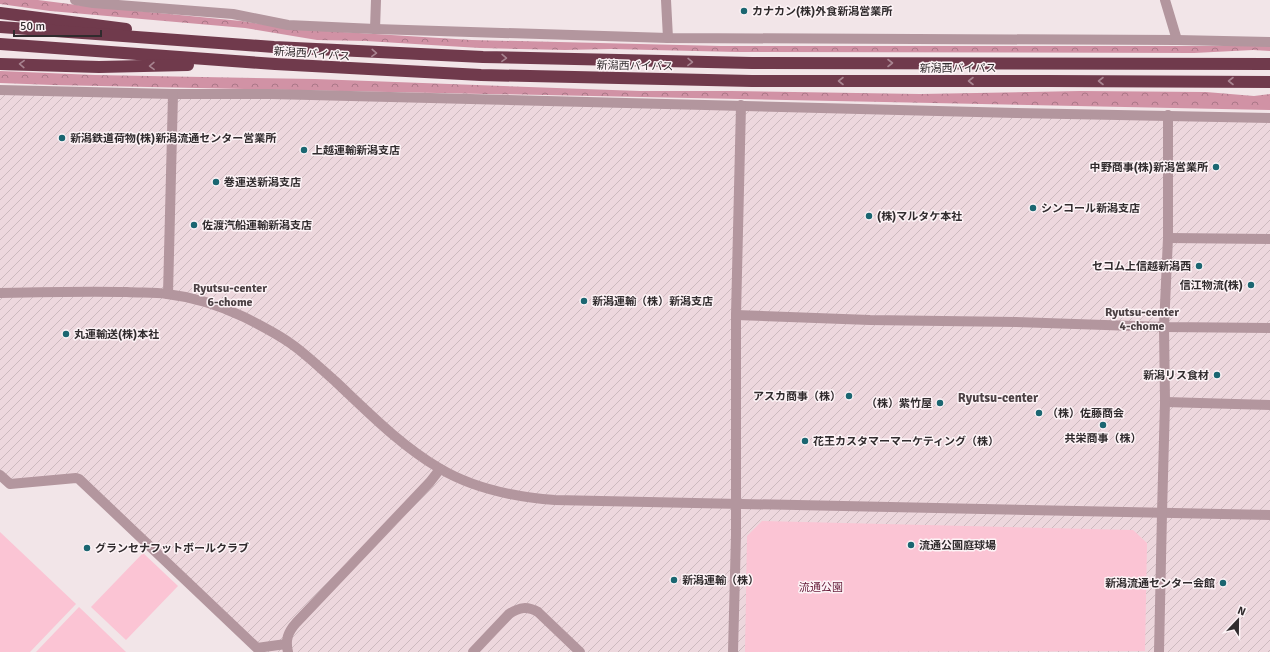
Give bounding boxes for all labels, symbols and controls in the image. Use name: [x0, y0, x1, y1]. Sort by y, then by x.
place label: カナカン(株)外食新潟営業所: [752, 5, 892, 18]
marker: カナカン(株)外食新潟営業所: [739, 6, 749, 16]
scale bar: [14, 12, 101, 38]
text: 50 m: [20, 19, 45, 34]
street label: 新潟西バイパス: [273, 45, 351, 63]
one-way arrow: [371, 48, 377, 57]
one-way arrow: [501, 54, 507, 62]
one-way arrow: [687, 58, 693, 66]
street label: 新潟西バイパス: [597, 59, 673, 73]
one-way arrow: [887, 59, 893, 67]
one-way arrow: [19, 60, 25, 68]
one-way arrow: [149, 62, 155, 70]
street label: 新潟西バイパス: [920, 62, 996, 75]
one-way arrow: [838, 77, 844, 85]
one-way arrow: [968, 77, 974, 85]
one-way arrow: [1098, 77, 1104, 85]
one-way arrow: [1228, 77, 1234, 85]
place label: 新潟鉄道荷物(株)新潟流通センター営業所: [70, 132, 276, 145]
marker: 新潟鉄道荷物(株)新潟流通センター営業所: [57, 133, 67, 143]
place label: 上越運輸新潟支店: [312, 144, 400, 157]
marker: 上越運輸新潟支店: [299, 145, 309, 155]
place label: 中野商事(株)新潟営業所: [1090, 161, 1208, 174]
marker: 中野商事(株)新潟営業所: [1211, 162, 1221, 172]
place label: 巻運送新潟支店: [224, 176, 301, 189]
marker: 巻運送新潟支店: [211, 177, 221, 187]
place label: シンコール新潟支店: [1041, 202, 1140, 215]
marker: シンコール新潟支店: [1028, 203, 1038, 213]
place label: (株)マルタケ本社: [877, 210, 962, 223]
marker: (株)マルタケ本社: [864, 211, 874, 221]
place label: 佐渡汽船運輸新潟支店: [202, 219, 312, 232]
marker: 佐渡汽船運輸新潟支店: [189, 220, 199, 230]
place label: セコム上信越新潟西: [1092, 260, 1191, 273]
marker: セコム上信越新潟西: [1194, 261, 1204, 271]
place label: 信江物流(株): [1180, 279, 1243, 292]
marker: 信江物流(株): [1246, 280, 1256, 290]
district label: Ryutsu-center 6-chome: [193, 281, 267, 310]
place label: 新潟運輸（株）新潟支店: [592, 295, 713, 308]
marker: 新潟運輸（株）新潟支店: [579, 296, 589, 306]
district label: Ryutsu-center 4-chome: [1105, 305, 1179, 334]
place label: 丸運輸送(株)本社: [74, 328, 159, 341]
marker: 丸運輸送(株)本社: [61, 329, 71, 339]
place label: 新潟リス食材: [1143, 369, 1209, 382]
marker: 新潟リス食材: [1212, 370, 1222, 380]
place label: アスカ商事（株）: [753, 390, 841, 403]
district label: Ryutsu-center: [958, 390, 1039, 406]
marker: アスカ商事（株）: [844, 391, 854, 401]
place label: （株）紫竹屋: [866, 397, 932, 410]
marker: （株）紫竹屋: [935, 398, 945, 408]
place label: （株）佐藤商会: [1047, 407, 1124, 420]
marker: （株）佐藤商会: [1034, 408, 1044, 418]
marker: 共栄商事（株）: [1098, 420, 1108, 430]
place label: 共栄商事（株）: [1065, 432, 1142, 445]
place label: 花王カスタマーマーケティング（株）: [813, 435, 999, 448]
marker: 花王カスタマーマーケティング（株）: [800, 436, 810, 446]
place label: 流通公園庭球場: [919, 539, 996, 552]
marker: 流通公園庭球場: [906, 540, 916, 550]
place label: グランセナフットボールクラブ: [95, 542, 249, 555]
marker: グランセナフットボールクラブ: [82, 543, 92, 553]
place label: 新潟運輸（株）: [682, 574, 759, 587]
marker: 新潟運輸（株）: [669, 575, 679, 585]
place label: 新潟流通センター会館: [1105, 577, 1215, 590]
marker: 新潟流通センター会館: [1218, 578, 1228, 588]
park label: 流通公園: [799, 581, 843, 594]
north arrow: [1218, 600, 1258, 640]
text: N: [1236, 604, 1248, 619]

